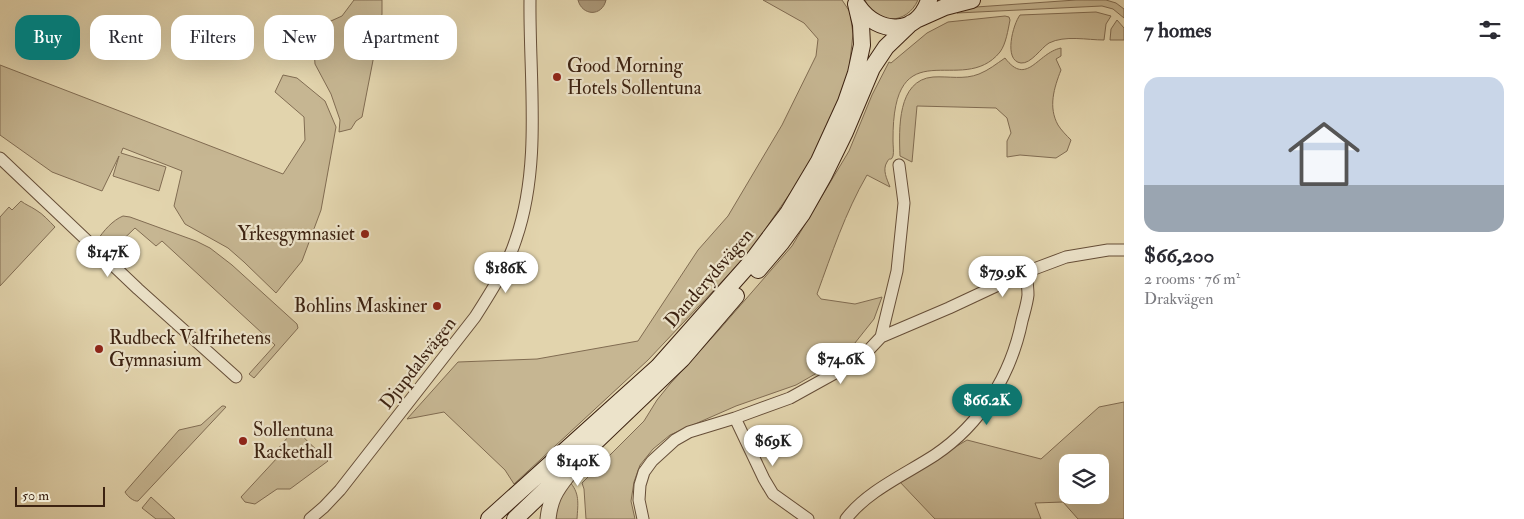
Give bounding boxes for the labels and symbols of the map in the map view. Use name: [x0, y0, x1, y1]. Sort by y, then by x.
place label: Good Morning Hotels Sollentuna: [567, 54, 702, 100]
marker: Good Morning Hotels Sollentuna: [551, 71, 563, 83]
place label: Yrkesgymnasiet: [237, 222, 355, 246]
street label: Danderydsvägen: [659, 223, 759, 333]
marker: Yrkesgymnasiet: [359, 228, 371, 240]
pin: $147K: [73, 236, 143, 278]
pin: $186K: [471, 252, 541, 294]
pin: $79.9K: [962, 256, 1044, 298]
place label: Bohlins Maskiner: [294, 294, 427, 318]
marker: Bohlins Maskiner: [431, 300, 443, 312]
street label: Djupdalsvägen: [374, 312, 462, 415]
place label: Rudbeck Valfrihetens Gymnasium: [109, 326, 271, 372]
pin: $74.6K: [800, 342, 882, 385]
marker: Rudbeck Valfrihetens Gymnasium: [93, 343, 105, 355]
pin: $66.2K: [946, 384, 1028, 426]
place label: Sollentuna Rackethall: [253, 418, 334, 464]
pin: $69K: [743, 424, 803, 467]
marker: Sollentuna Rackethall: [237, 435, 249, 447]
pin: $140K: [543, 444, 613, 487]
scale bar: [15, 484, 105, 507]

